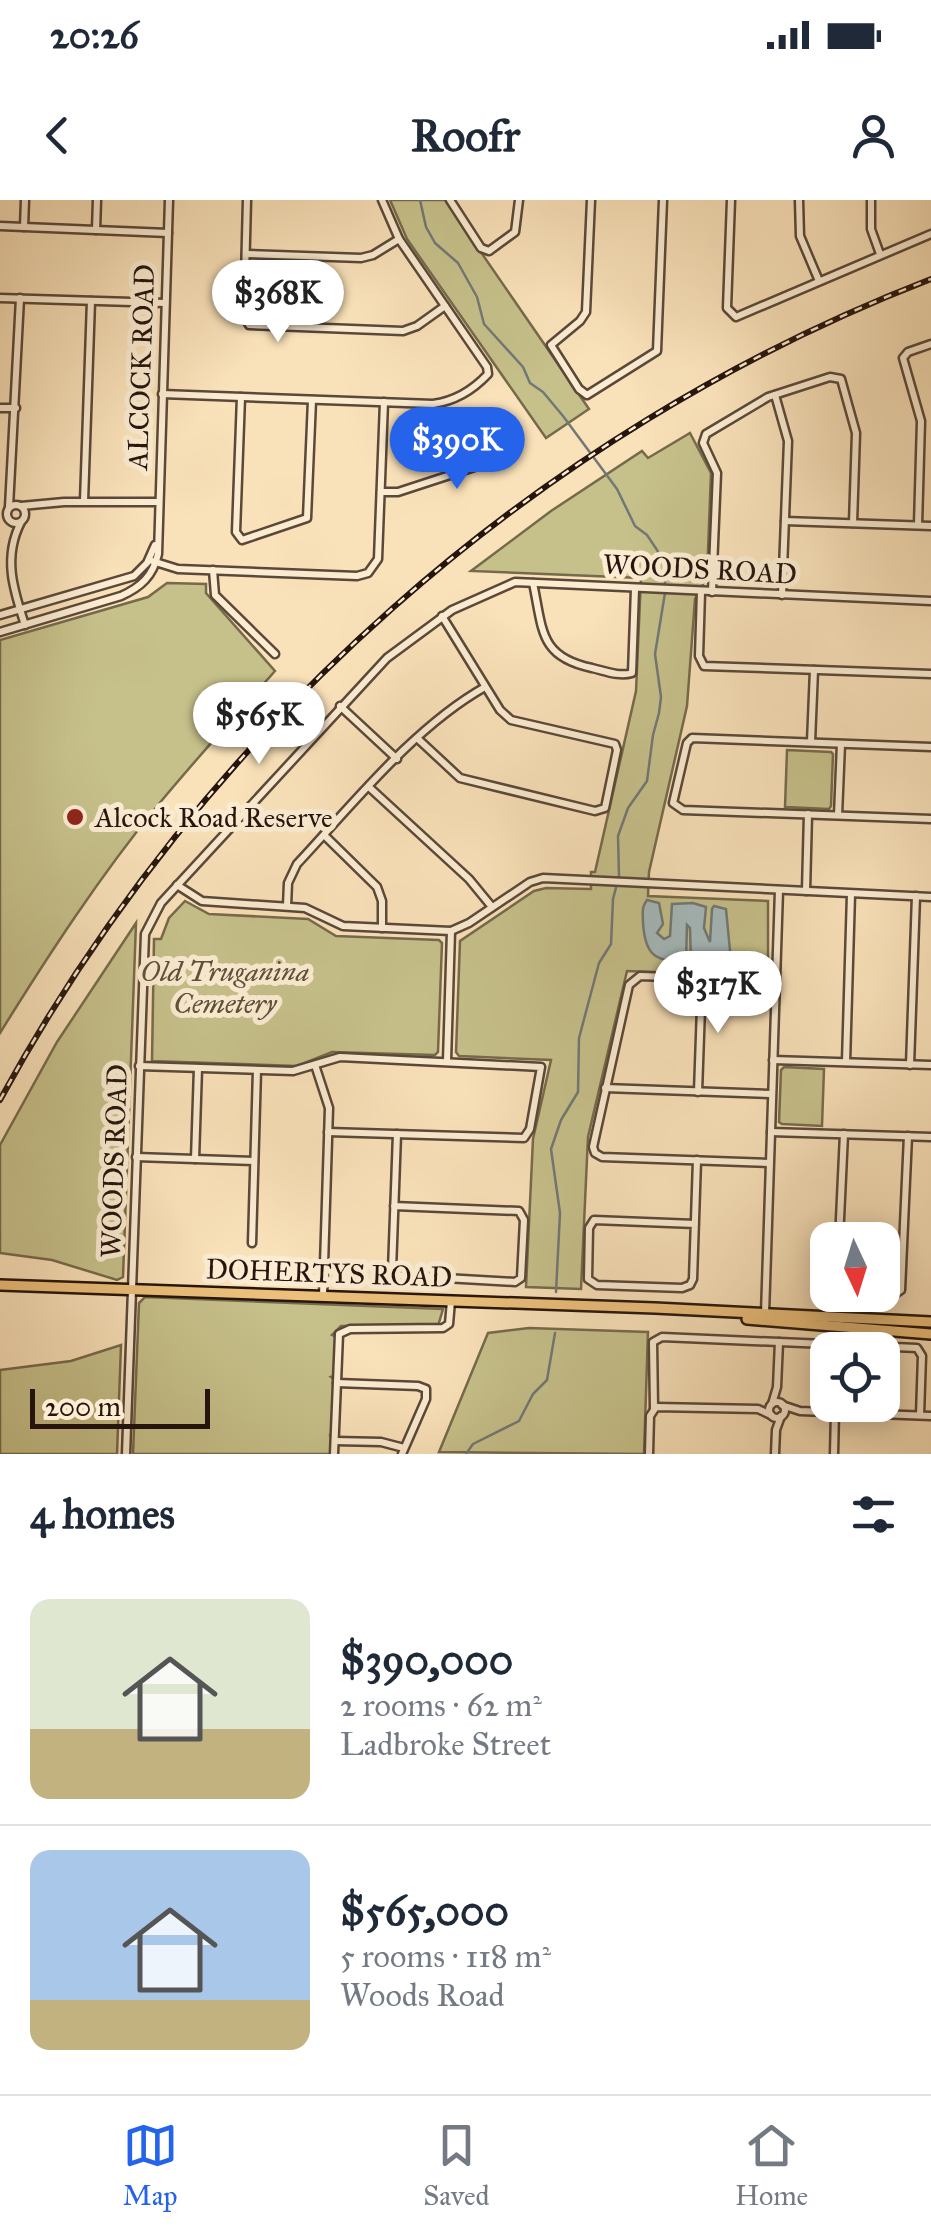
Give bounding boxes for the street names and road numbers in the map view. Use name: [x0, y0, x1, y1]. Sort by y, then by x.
street label: ALCOCK ROAD: [120, 263, 162, 472]
street label: WOODS ROAD: [602, 546, 798, 592]
street label: WOODS ROAD: [93, 1063, 135, 1259]
street label: DOHERTYS ROAD: [205, 1251, 453, 1295]

